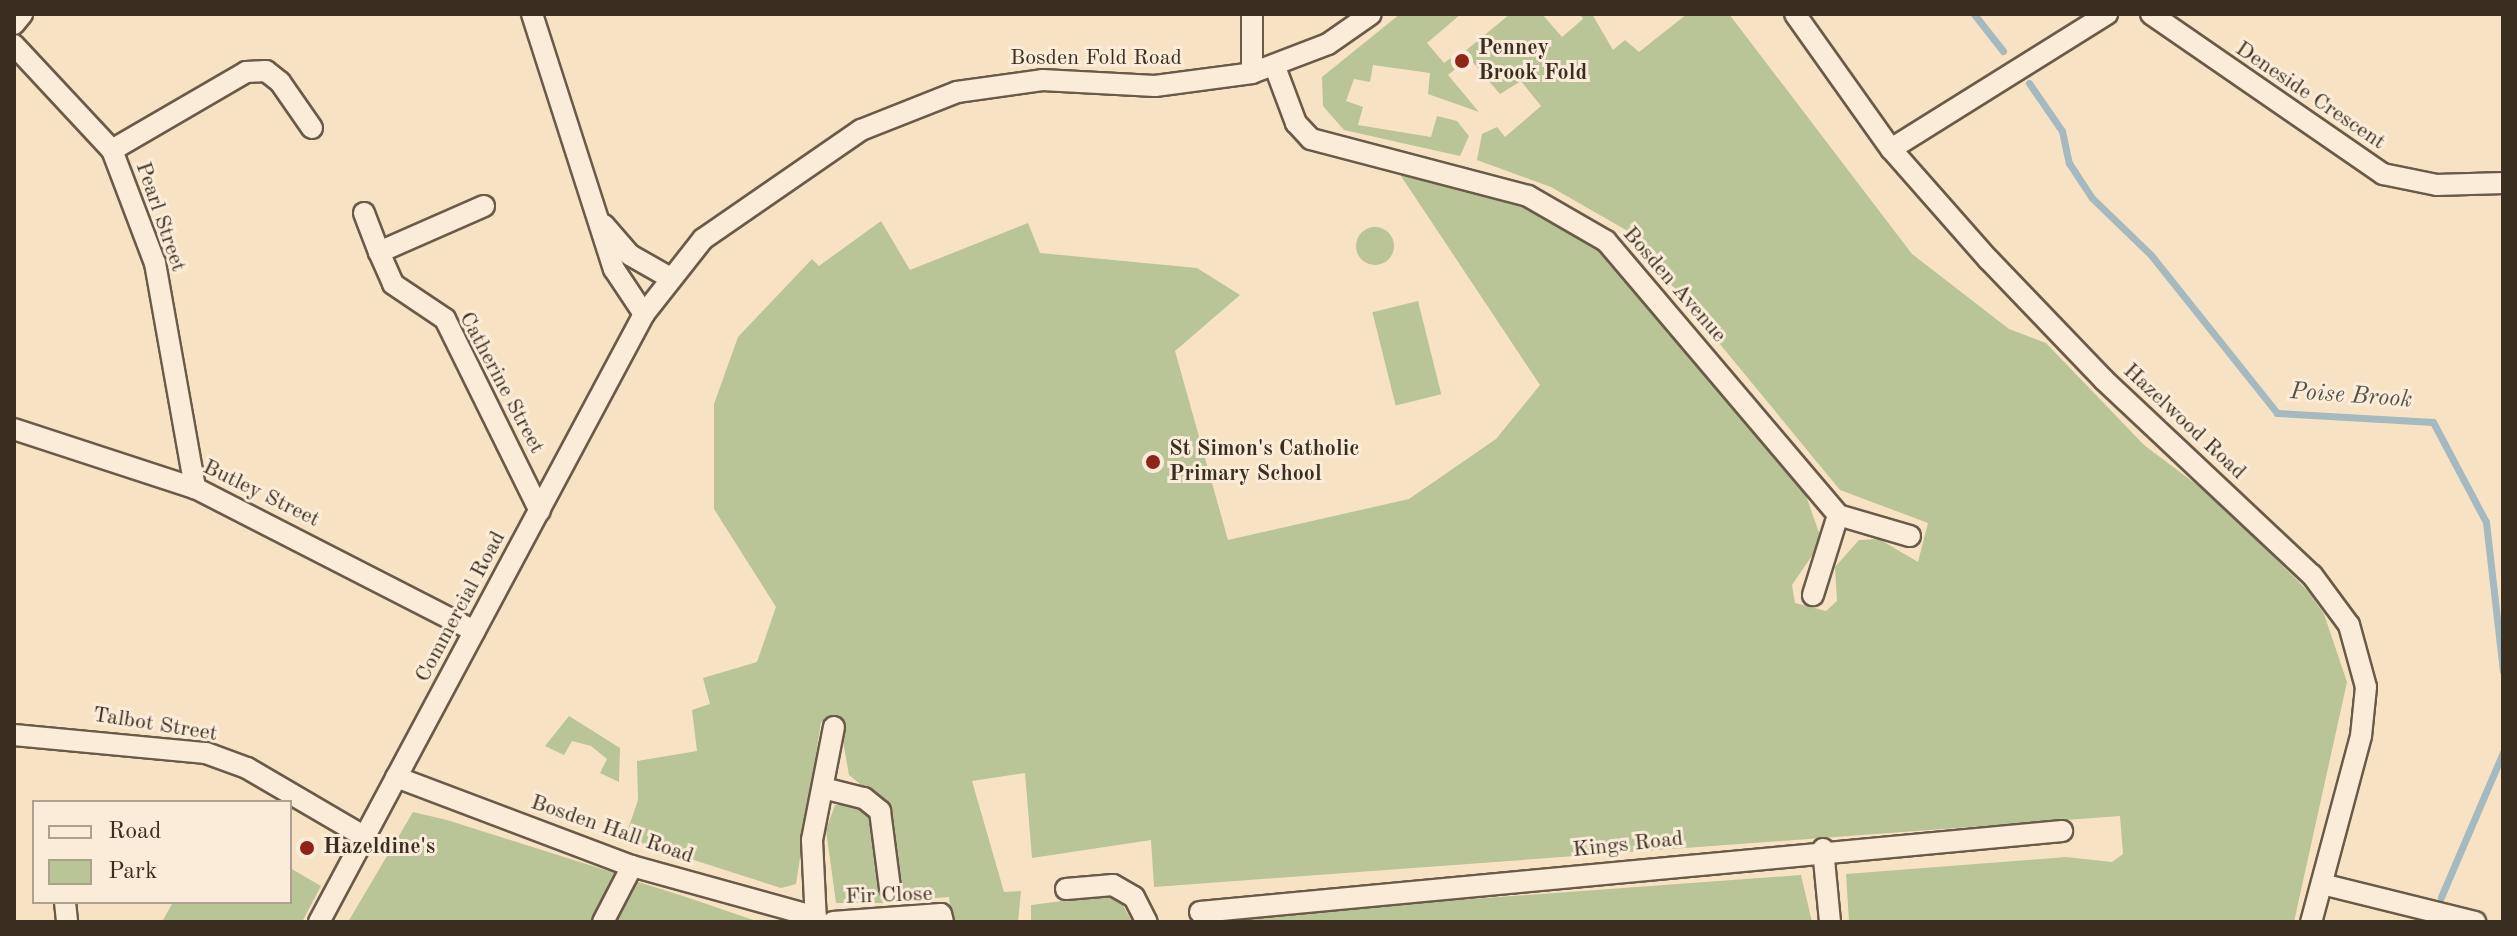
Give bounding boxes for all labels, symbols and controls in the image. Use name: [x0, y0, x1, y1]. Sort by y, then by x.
place label: Penney Brook Fold: [1478, 35, 1587, 86]
street label: Deneside Crescent: [2230, 36, 2390, 156]
street label: Bosden Fold Road: [1010, 46, 1182, 72]
marker: Penney Brook Fold: [1453, 52, 1471, 70]
street label: Pearl Street: [129, 159, 191, 275]
street label: Bosden Avenue: [1616, 222, 1732, 348]
street label: Catherine Street: [453, 308, 549, 458]
street label: Hazelwood Road: [2117, 358, 2251, 486]
water label: Poise Brook: [2289, 378, 2413, 416]
place label: St Simon's Catholic Primary School: [1169, 436, 1359, 488]
marker: St Simon's Catholic Primary School: [1144, 453, 1162, 471]
street label: Butley Street: [198, 454, 324, 534]
street label: Commercial Road: [410, 527, 512, 687]
street label: Talbot Street: [91, 702, 219, 748]
street label: Bosden Hall Road: [527, 790, 697, 870]
legend: [32, 800, 292, 904]
text: Road: [108, 820, 161, 844]
street label: Kings Road: [1571, 826, 1685, 864]
place label: Hazeldine's: [323, 835, 435, 861]
marker: Hazeldine's: [298, 839, 316, 857]
text: Park: [108, 860, 157, 884]
street label: Fir Close: [845, 881, 933, 911]

